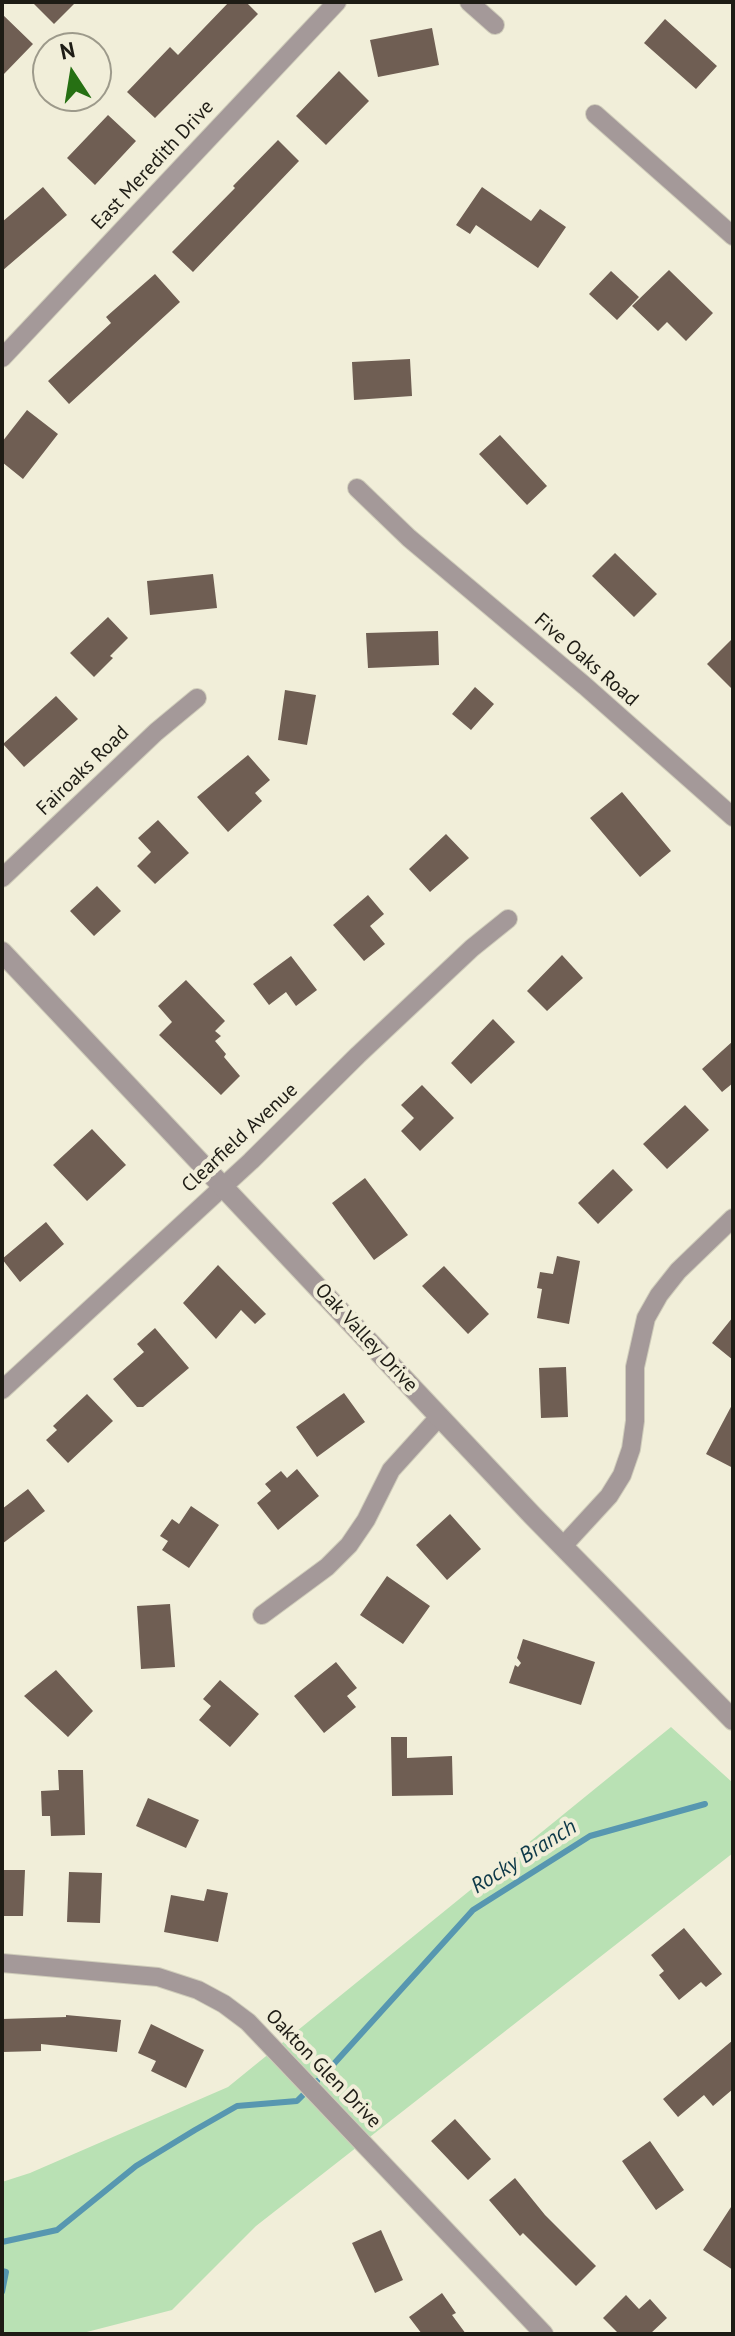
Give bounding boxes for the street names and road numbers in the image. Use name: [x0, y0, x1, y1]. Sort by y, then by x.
street label: East Meredith Drive: [87, 95, 219, 235]
street label: Five Oaks Road: [529, 608, 643, 712]
street label: Fairoaks Road: [32, 721, 134, 821]
street label: Clearfield Avenue: [177, 1078, 303, 1198]
street label: Oak Valley Drive: [310, 1279, 422, 1397]
street label: Oakton Glen Drive: [260, 2005, 386, 2133]

